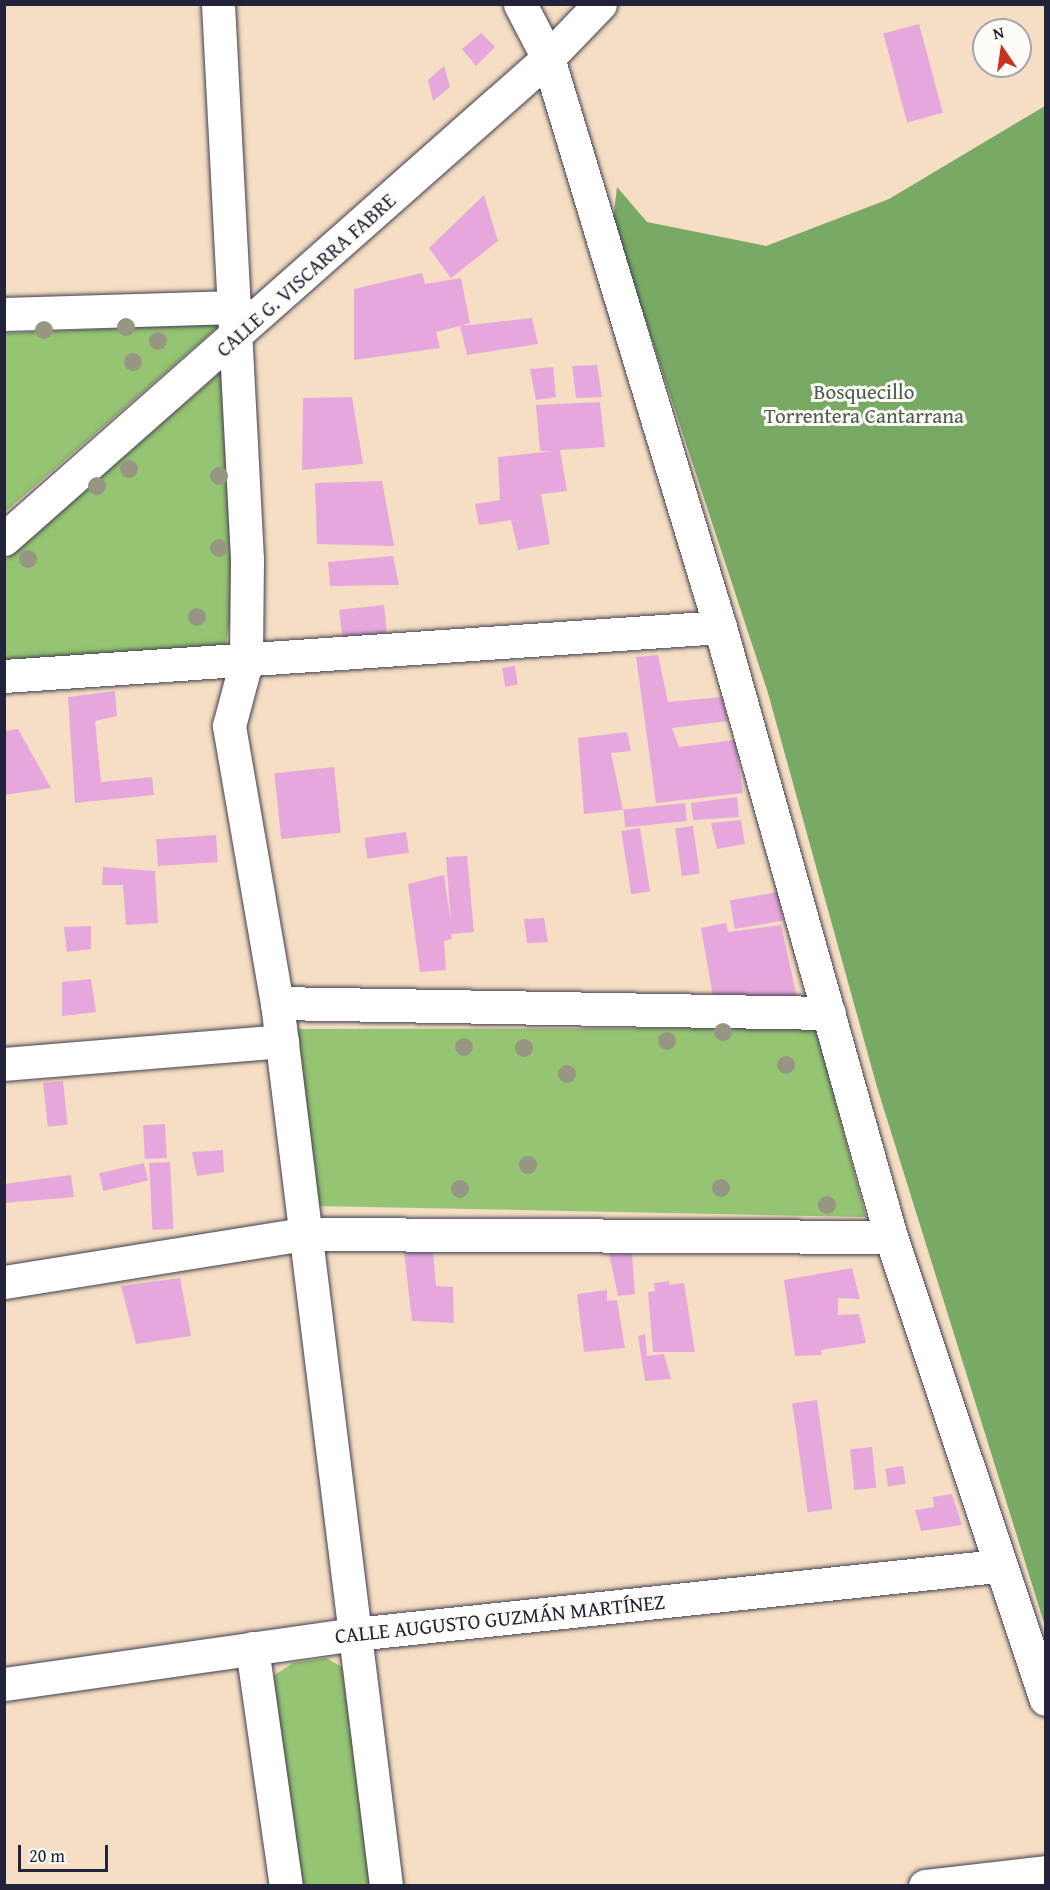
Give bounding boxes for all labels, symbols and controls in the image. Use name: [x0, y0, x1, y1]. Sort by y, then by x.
north arrow: [972, 18, 1032, 78]
text: N: [990, 20, 1006, 45]
street label: CALLE G. VISCARRA FABRE: [211, 188, 401, 362]
park label: Bosquecillo Torrentera Cantarrana: [764, 379, 964, 429]
street label: CALLE AUGUSTO GUZMÁN MARTÍNEZ: [334, 1589, 666, 1649]
scale bar: [21, 1833, 111, 1871]
text: 20 m: [29, 1842, 65, 1869]

